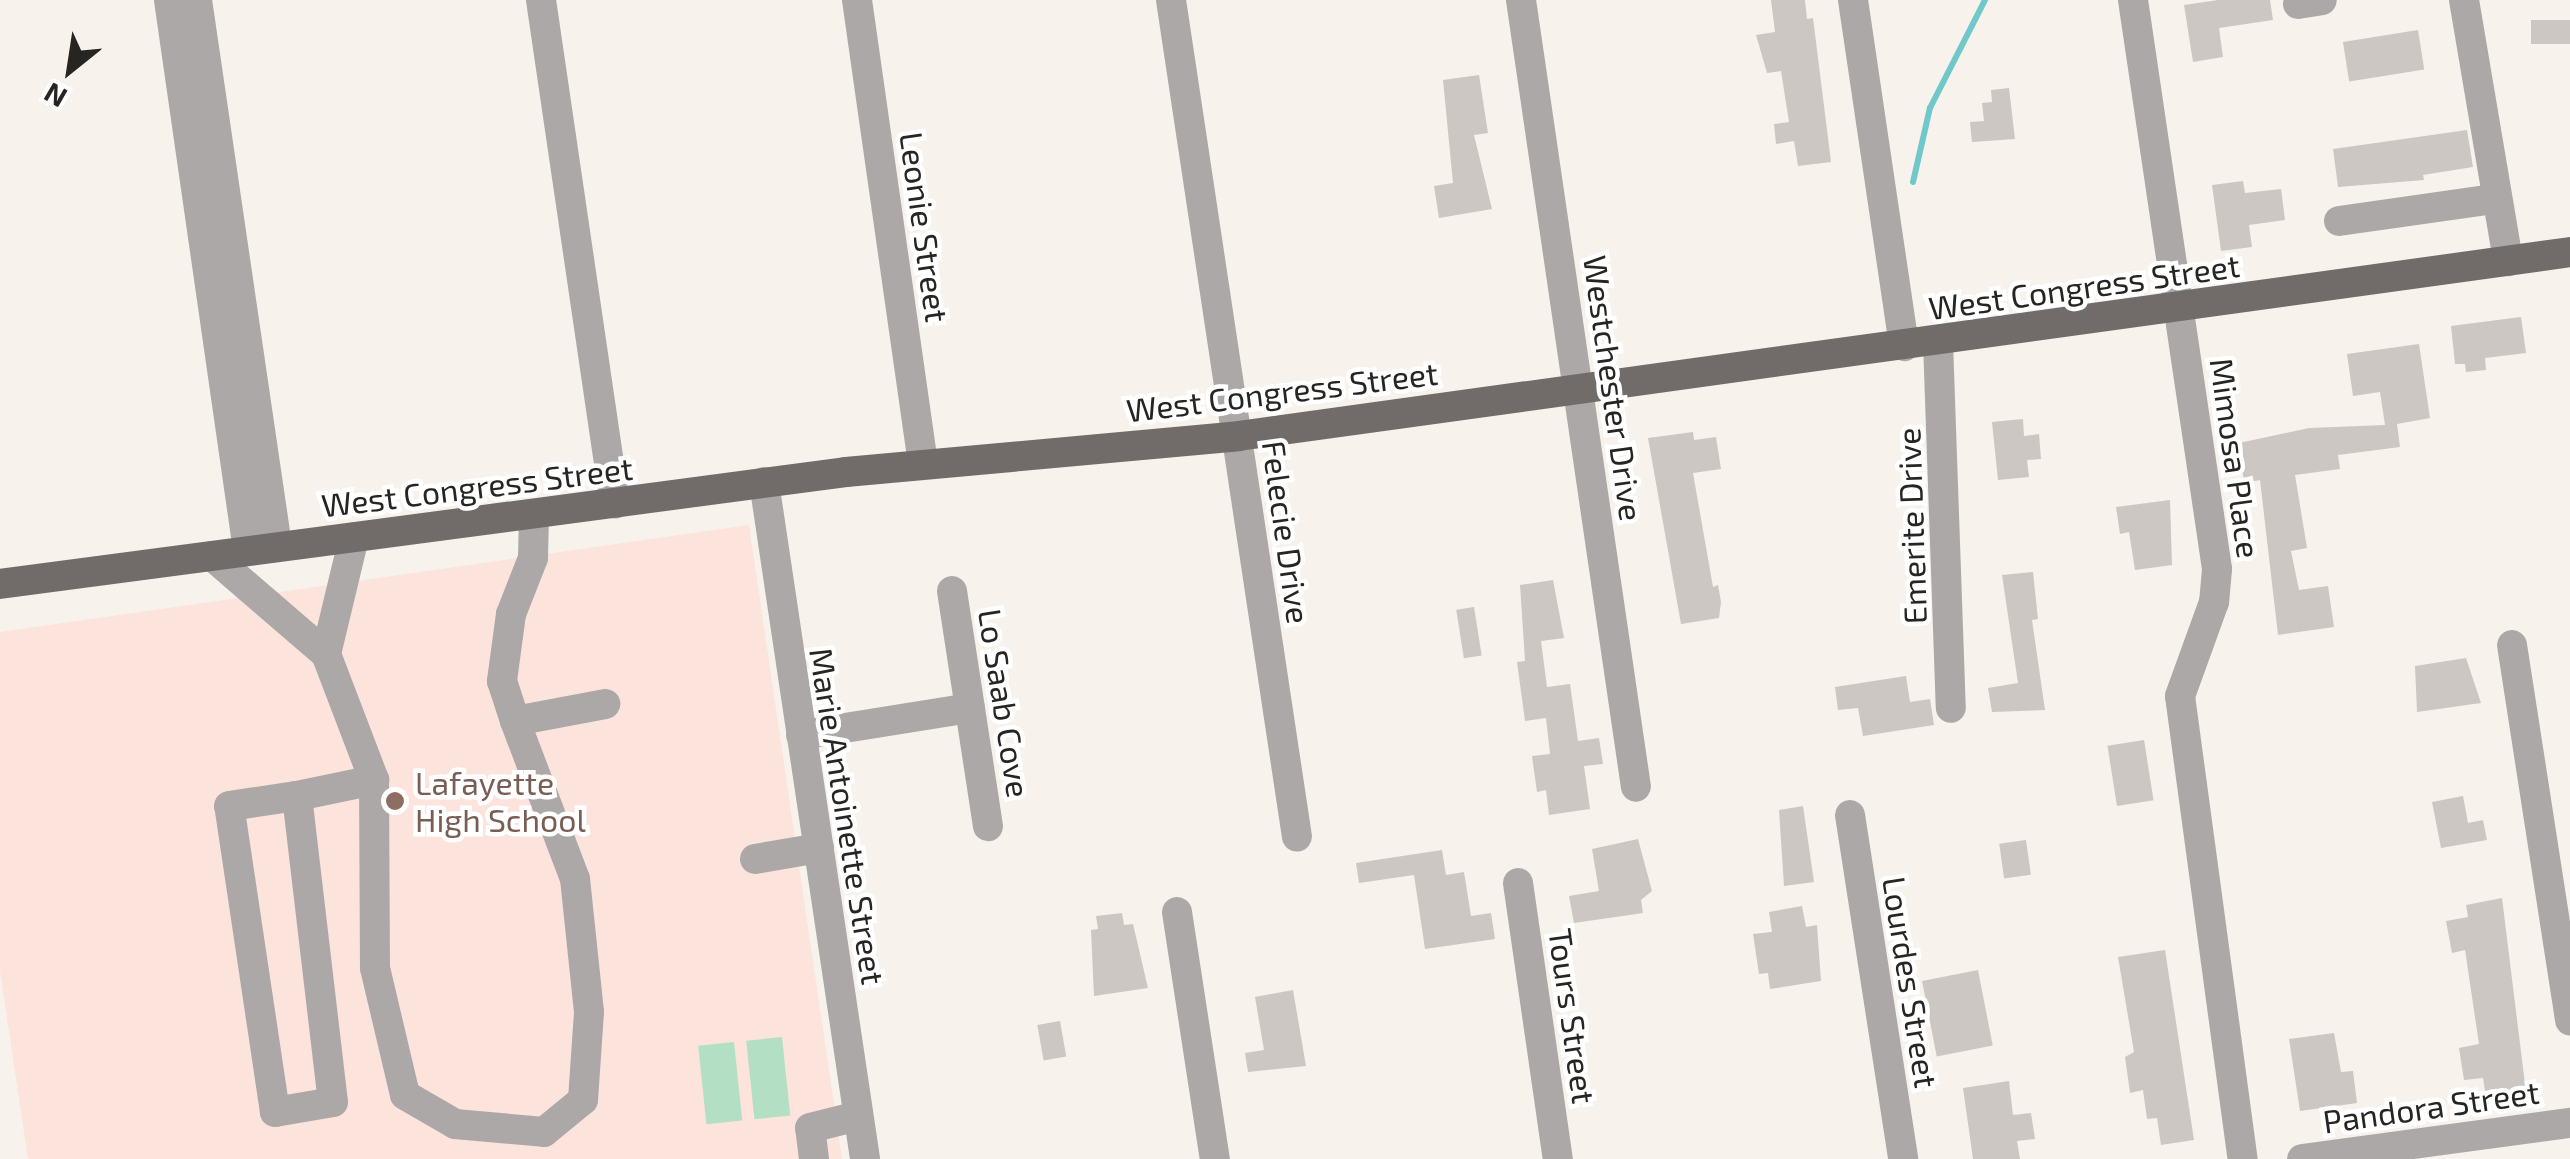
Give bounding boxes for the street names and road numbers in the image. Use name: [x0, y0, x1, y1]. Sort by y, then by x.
street label: Leonie Street: [893, 129, 957, 325]
street label: West Congress Street: [1926, 245, 2242, 327]
street label: Westchester Drive: [1576, 252, 1652, 524]
street label: West Congress Street: [1124, 353, 1440, 429]
street label: Mimosa Place: [2203, 355, 2269, 561]
street label: Emerite Drive: [1888, 427, 1934, 625]
street label: Felecie Drive: [1255, 438, 1319, 626]
street label: West Congress Street: [319, 448, 635, 524]
street label: Lo Saab Cove: [971, 606, 1039, 800]
street label: Marie Antoinette Street: [802, 645, 894, 987]
street label: Lourdes Street: [1875, 874, 1947, 1090]
street label: Tours Street: [1542, 926, 1604, 1106]
street label: Pandora Street: [2320, 1072, 2542, 1140]

